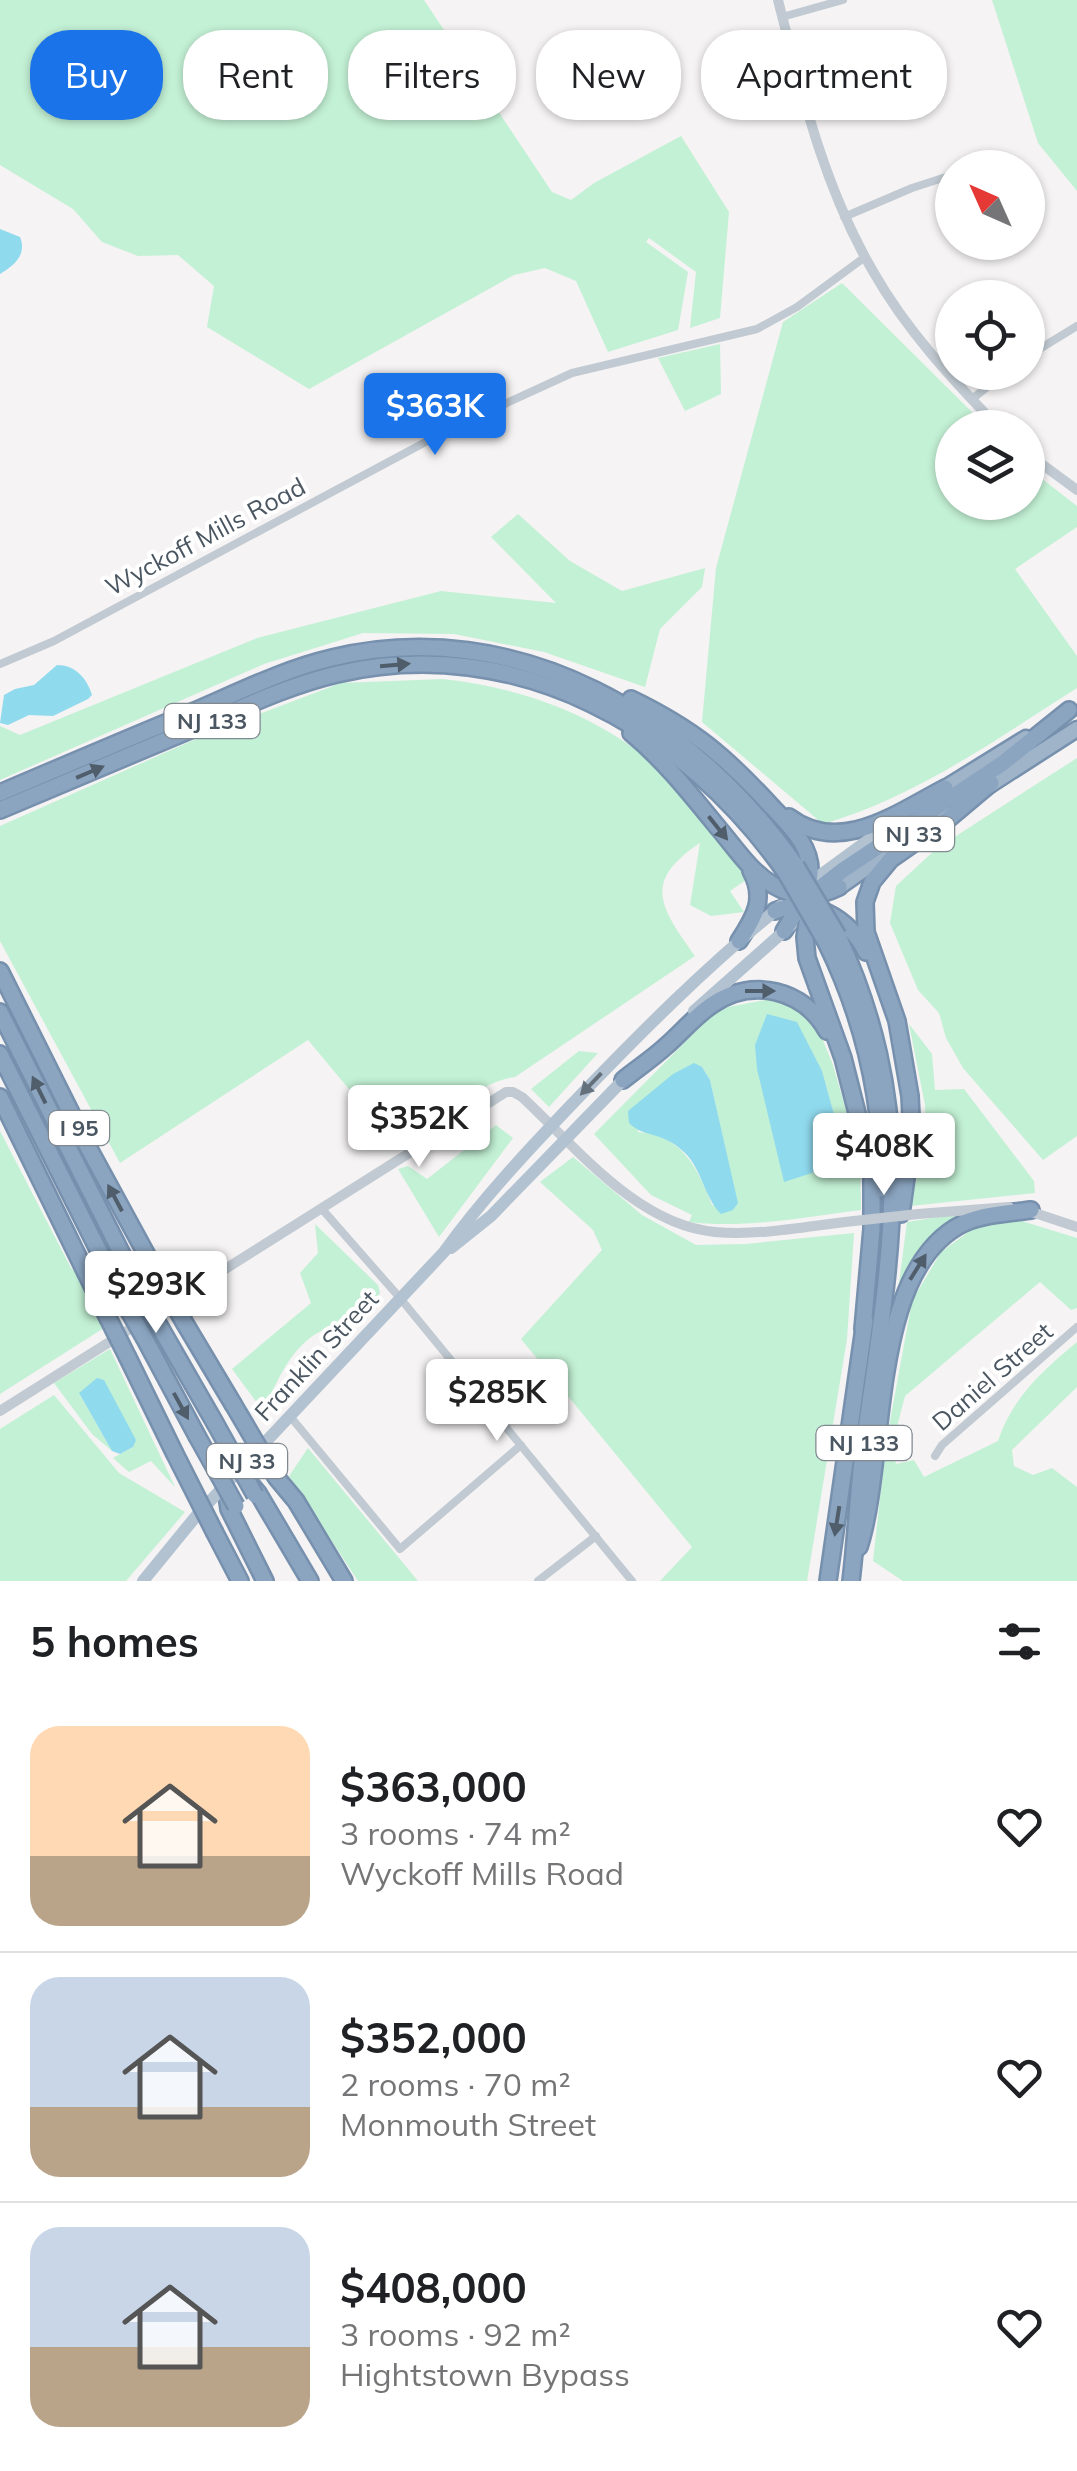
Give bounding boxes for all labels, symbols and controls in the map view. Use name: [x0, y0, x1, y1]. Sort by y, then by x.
chip: Buy: [30, 30, 163, 120]
chip: Rent: [183, 30, 328, 120]
chip: Filters: [348, 30, 516, 120]
chip: New: [536, 30, 681, 120]
chip: Apartment: [701, 30, 947, 120]
north arrow: [935, 150, 1045, 260]
map controls: [935, 150, 1045, 520]
button: locate: [935, 280, 1045, 390]
pin: $363K: [365, 373, 505, 458]
text: $363K: [386, 385, 484, 425]
button: layers: [935, 410, 1045, 520]
street label: Wyckoff Mills Road: [100, 470, 310, 602]
one-way arrow: [380, 657, 411, 673]
road number: NJ 133: [164, 704, 260, 738]
one-way arrow: [75, 764, 105, 780]
one-way arrow: [707, 816, 728, 841]
road number: NJ 33: [874, 817, 954, 851]
one-way arrow: [745, 983, 776, 999]
one-way arrow: [580, 1072, 603, 1096]
one-way arrow: [30, 1075, 47, 1104]
pin: $352K: [349, 1085, 489, 1170]
text: $352K: [370, 1097, 468, 1137]
road number: I 95: [49, 1111, 109, 1145]
pin: $408K: [814, 1113, 954, 1198]
text: $408K: [835, 1125, 933, 1165]
one-way arrow: [107, 1183, 124, 1212]
pin: $293K: [86, 1251, 226, 1336]
one-way arrow: [909, 1253, 926, 1281]
text: $293K: [107, 1263, 205, 1303]
street label: Franklin Street: [248, 1283, 385, 1427]
street label: Daniel Street: [925, 1315, 1059, 1437]
pin: $285K: [427, 1359, 567, 1444]
text: $285K: [448, 1371, 546, 1411]
one-way arrow: [171, 1392, 189, 1420]
road number: NJ 133: [816, 1426, 912, 1460]
road number: NJ 33: [207, 1444, 287, 1478]
one-way arrow: [829, 1506, 844, 1538]
icon: filters: [992, 1614, 1047, 1669]
text: 5 homes: [30, 1615, 199, 1668]
text: $363,000: [340, 1760, 527, 1813]
icon: home: [110, 1766, 230, 1886]
icon: heart: [992, 1799, 1047, 1854]
text: 3 rooms · 74 m²: [340, 1813, 571, 1853]
text: Wyckoff Mills Road: [340, 1853, 624, 1893]
text: $352,000: [340, 2011, 527, 2064]
icon: home: [110, 2017, 230, 2137]
icon: heart: [992, 2050, 1047, 2105]
text: 2 rooms · 70 m²: [340, 2064, 571, 2104]
text: Monmouth Street: [340, 2104, 596, 2144]
text: $408,000: [340, 2261, 527, 2314]
icon: home: [110, 2267, 230, 2387]
icon: heart: [992, 2300, 1047, 2355]
text: 3 rooms · 92 m²: [340, 2314, 571, 2354]
text: Hightstown Bypass: [340, 2354, 630, 2394]

